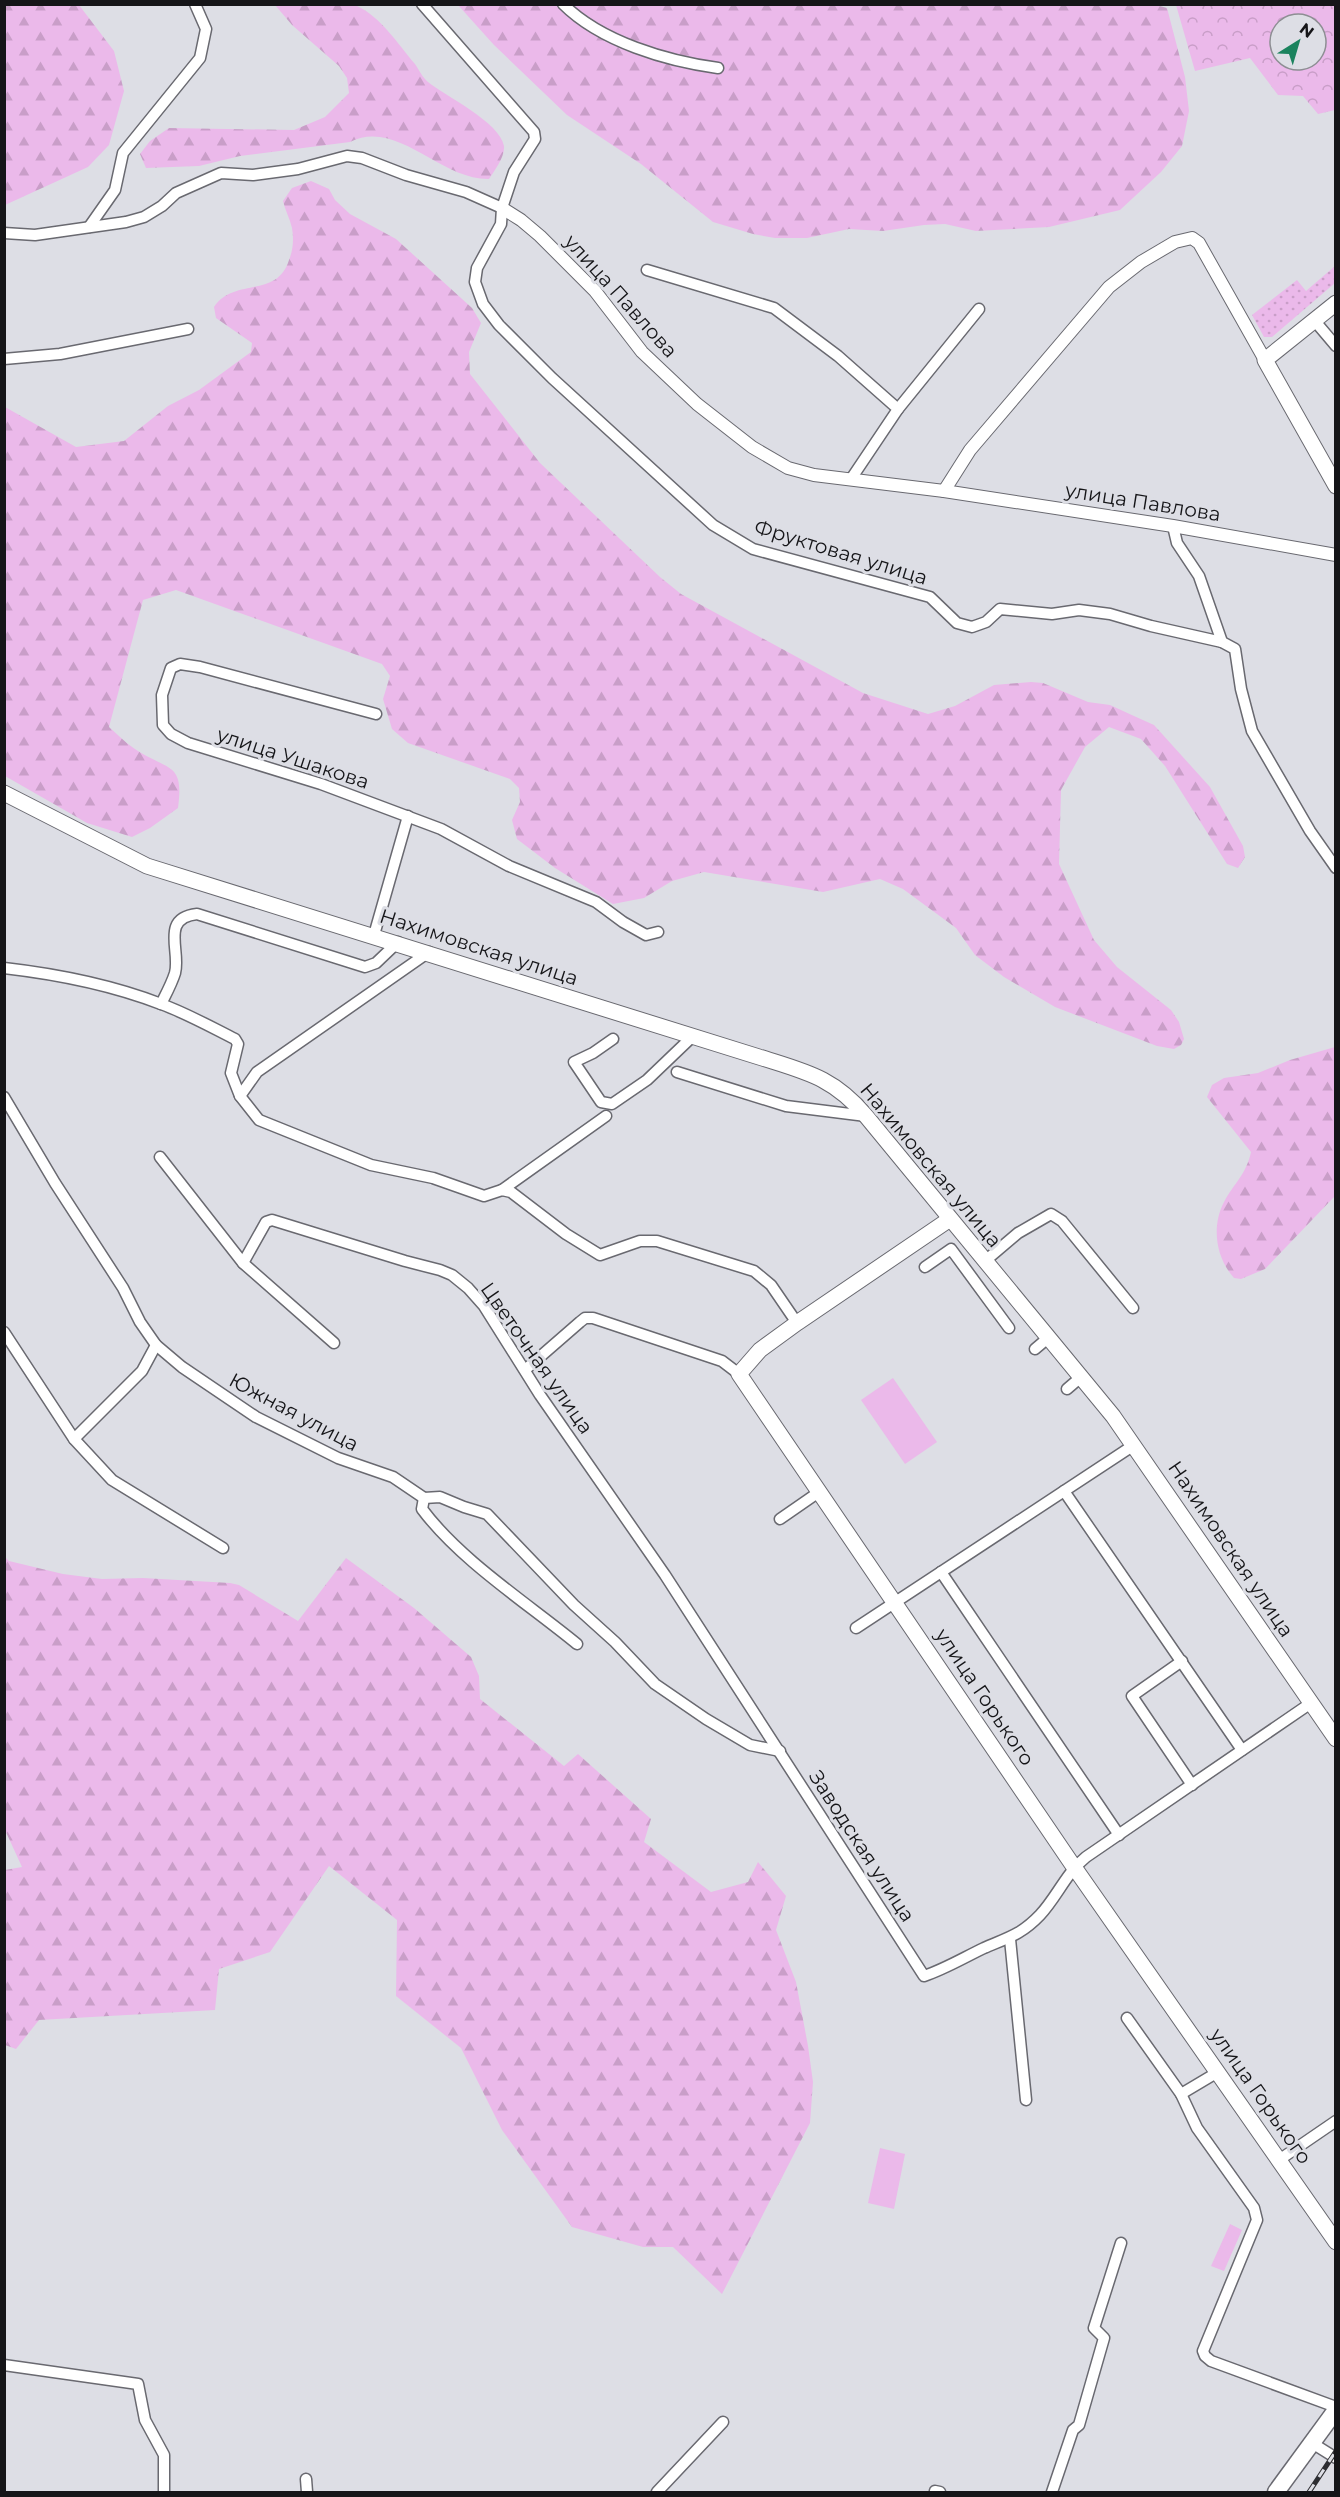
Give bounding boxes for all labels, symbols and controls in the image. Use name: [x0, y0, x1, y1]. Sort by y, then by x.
north arrow: [1268, 12, 1328, 72]
text: N: [1296, 19, 1318, 42]
street label: улица Павлова: [559, 229, 683, 362]
street label: улица Павлова: [1063, 478, 1223, 526]
street label: Фруктовая улица: [752, 514, 930, 590]
street label: улица Ушакова: [213, 722, 372, 794]
street label: Нахимовская улица: [377, 904, 581, 990]
street label: Нахимовская улица: [855, 1078, 1007, 1252]
street label: Цветочная улица: [476, 1278, 598, 1438]
street label: Южная улица: [225, 1368, 363, 1456]
street label: Нахимовская улица: [1163, 1456, 1299, 1642]
street label: улица Горького: [930, 1623, 1040, 1770]
street label: Заводская улица: [804, 1766, 920, 1926]
street label: улица Горького: [1205, 2023, 1317, 2168]

